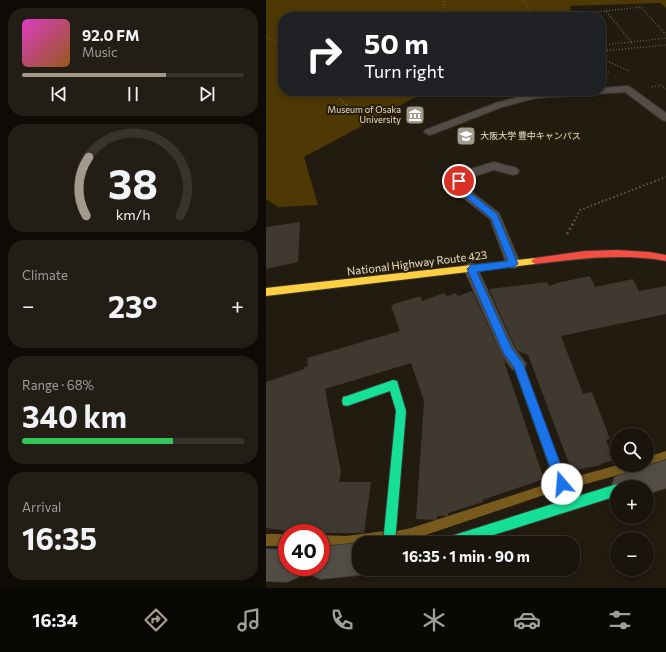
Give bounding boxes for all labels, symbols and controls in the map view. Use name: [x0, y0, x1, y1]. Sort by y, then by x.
text: 92.0 FM: [82, 26, 139, 44]
text: 50 m: [364, 26, 429, 60]
icon: right: [298, 28, 350, 80]
text: Music: [82, 44, 117, 60]
text: Turn right: [364, 60, 444, 82]
icon: previous: [48, 83, 70, 105]
icon: pause: [122, 83, 144, 105]
icon: next: [196, 83, 218, 105]
place label: Museum of Osaka University: [328, 104, 401, 125]
museum icon: Museum of Osaka University: [404, 104, 426, 126]
school or university icon: 大阪大学 豊中キャンパス: [455, 125, 477, 147]
place label: 大阪大学 豊中キャンパス: [480, 130, 581, 141]
text: 38: [108, 157, 158, 208]
pin: [442, 164, 476, 198]
icon: arrive: [448, 170, 470, 192]
text: km/h: [116, 205, 150, 223]
street label: National Highway Route 423: [346, 247, 488, 278]
text: Climate: [22, 267, 68, 283]
text: 23°: [108, 287, 158, 324]
text: −: [22, 292, 35, 319]
text: +: [231, 292, 244, 319]
text: Range · 68%: [22, 377, 94, 393]
text: 340 km: [22, 397, 127, 434]
map controls: [610, 428, 654, 576]
button: search: [610, 428, 654, 472]
position arrow: [541, 463, 583, 505]
button: +: [610, 480, 654, 524]
text: Arrival: [22, 499, 61, 515]
text: 16:35: [22, 519, 97, 556]
speed limit sign: 40: [278, 524, 330, 576]
button: −: [610, 532, 654, 576]
text: 16:35 · 1 min · 90 m: [402, 547, 530, 565]
icon: directions: [142, 606, 170, 634]
icon: music: [235, 606, 263, 634]
icon: phone: [328, 606, 356, 634]
icon: climate: [420, 606, 448, 634]
icon: car: [513, 606, 541, 634]
icon: filters: [606, 606, 634, 634]
text: 16:34: [32, 609, 78, 631]

